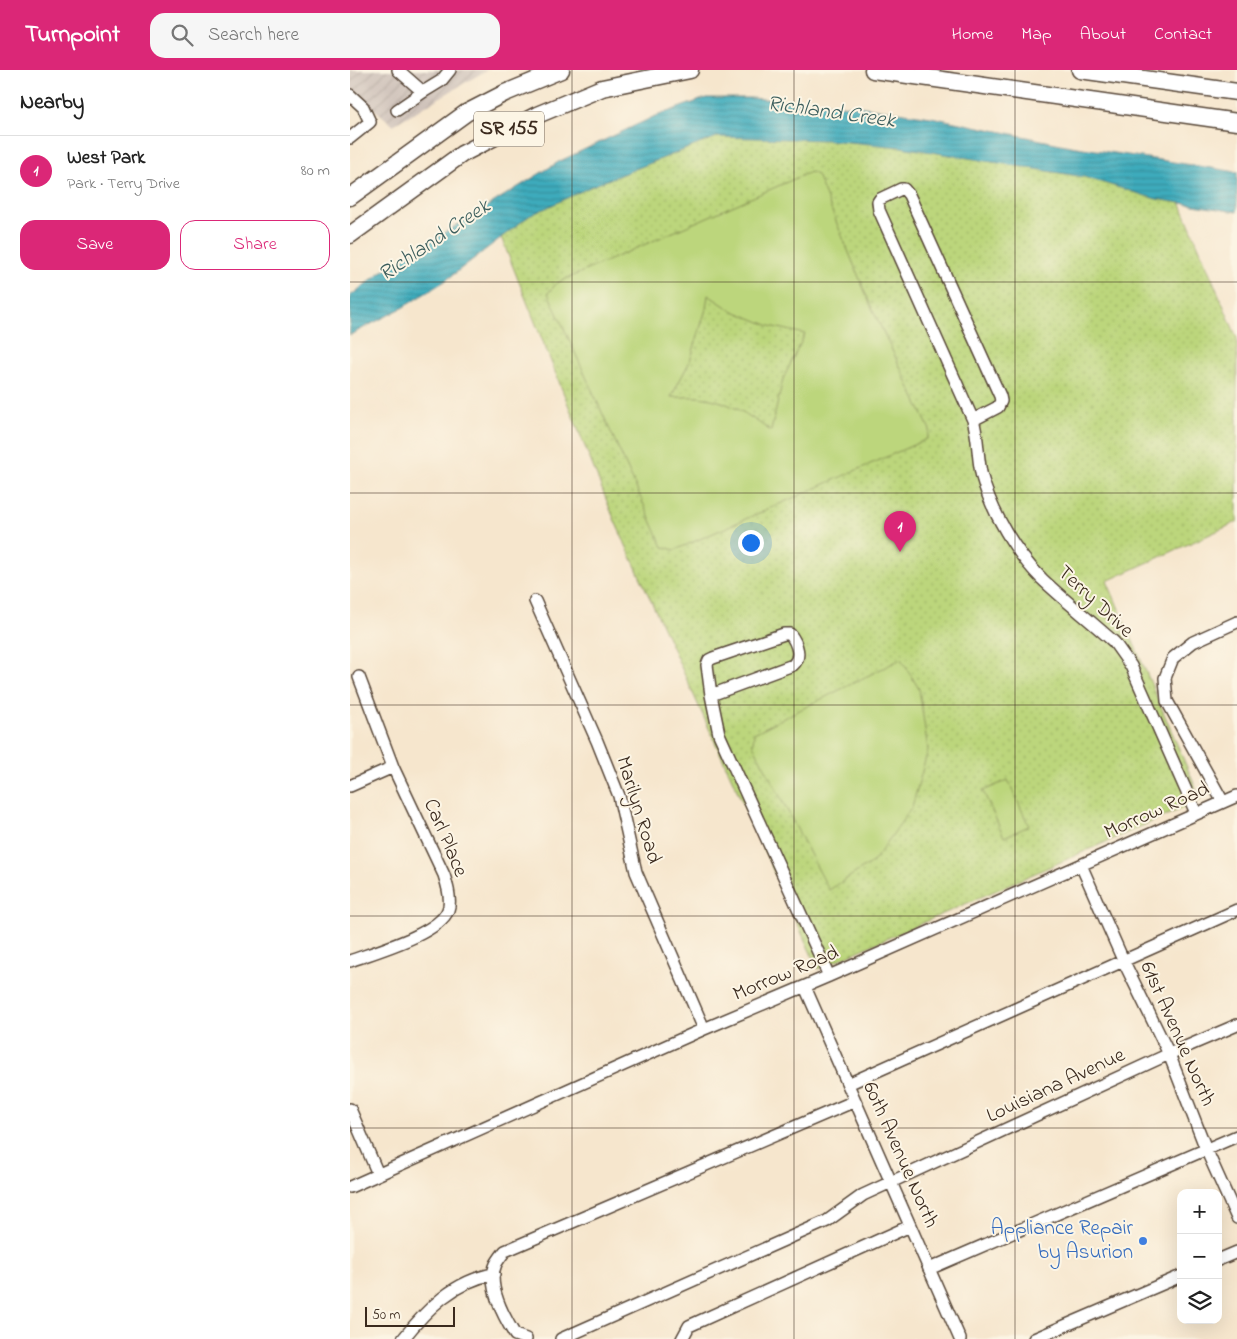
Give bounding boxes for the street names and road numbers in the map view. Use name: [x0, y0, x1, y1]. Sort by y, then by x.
road number: SR 155: [474, 112, 544, 146]
street label: Terry Drive: [1049, 559, 1140, 647]
street label: Marilyn Road: [606, 753, 669, 868]
street label: Morrow Road: [1100, 774, 1215, 848]
street label: Carl Place: [415, 794, 475, 882]
street label: Morrow Road: [728, 938, 844, 1010]
street label: 61st Avenue North: [1132, 957, 1222, 1111]
street label: Louisiana Avenue: [982, 1040, 1131, 1131]
street label: 60th Avenue North: [854, 1077, 946, 1233]

